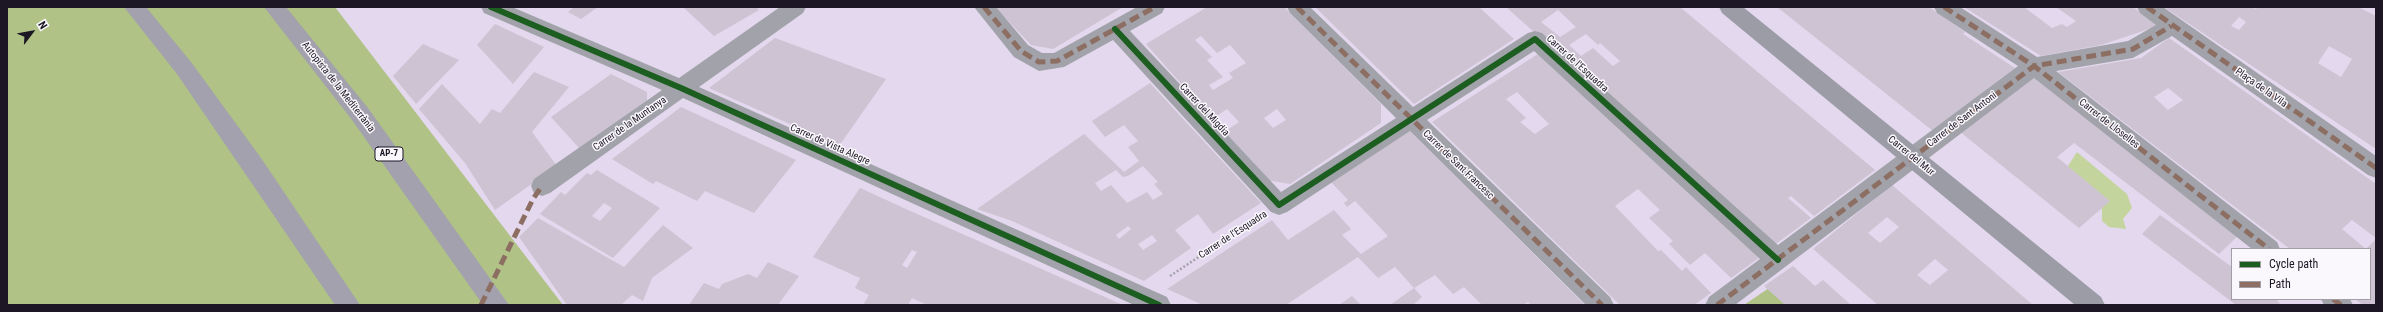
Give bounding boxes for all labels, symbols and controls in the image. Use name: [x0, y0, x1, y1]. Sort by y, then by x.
north arrow: [12, 12, 52, 52]
text: N: [35, 19, 50, 32]
street label: Carrer de l'Esquadra: [1544, 33, 1610, 95]
street label: Autopista de la Mediterrània: [299, 39, 377, 135]
street label: Plaça de la Vila: [2233, 66, 2289, 110]
street label: Carrer del Migdia: [1177, 81, 1231, 139]
street label: Carrer de Sant Antoni: [1925, 90, 1999, 150]
street label: Carrer de la Muntanya: [591, 94, 669, 154]
street label: Carrer de Lloselles: [2076, 97, 2142, 151]
street label: Carrer de Vista Alegre: [788, 122, 872, 168]
street label: Carrer de Sant Francesc: [1420, 128, 1496, 202]
street label: Carrer del Mur: [1885, 134, 1937, 178]
road number: AP-7: [375, 147, 403, 161]
street label: Carrer de l'Esquadra: [1197, 208, 1269, 262]
legend: [2231, 248, 2371, 300]
text: Cycle path: [2269, 257, 2318, 271]
text: Path: [2269, 277, 2291, 291]

